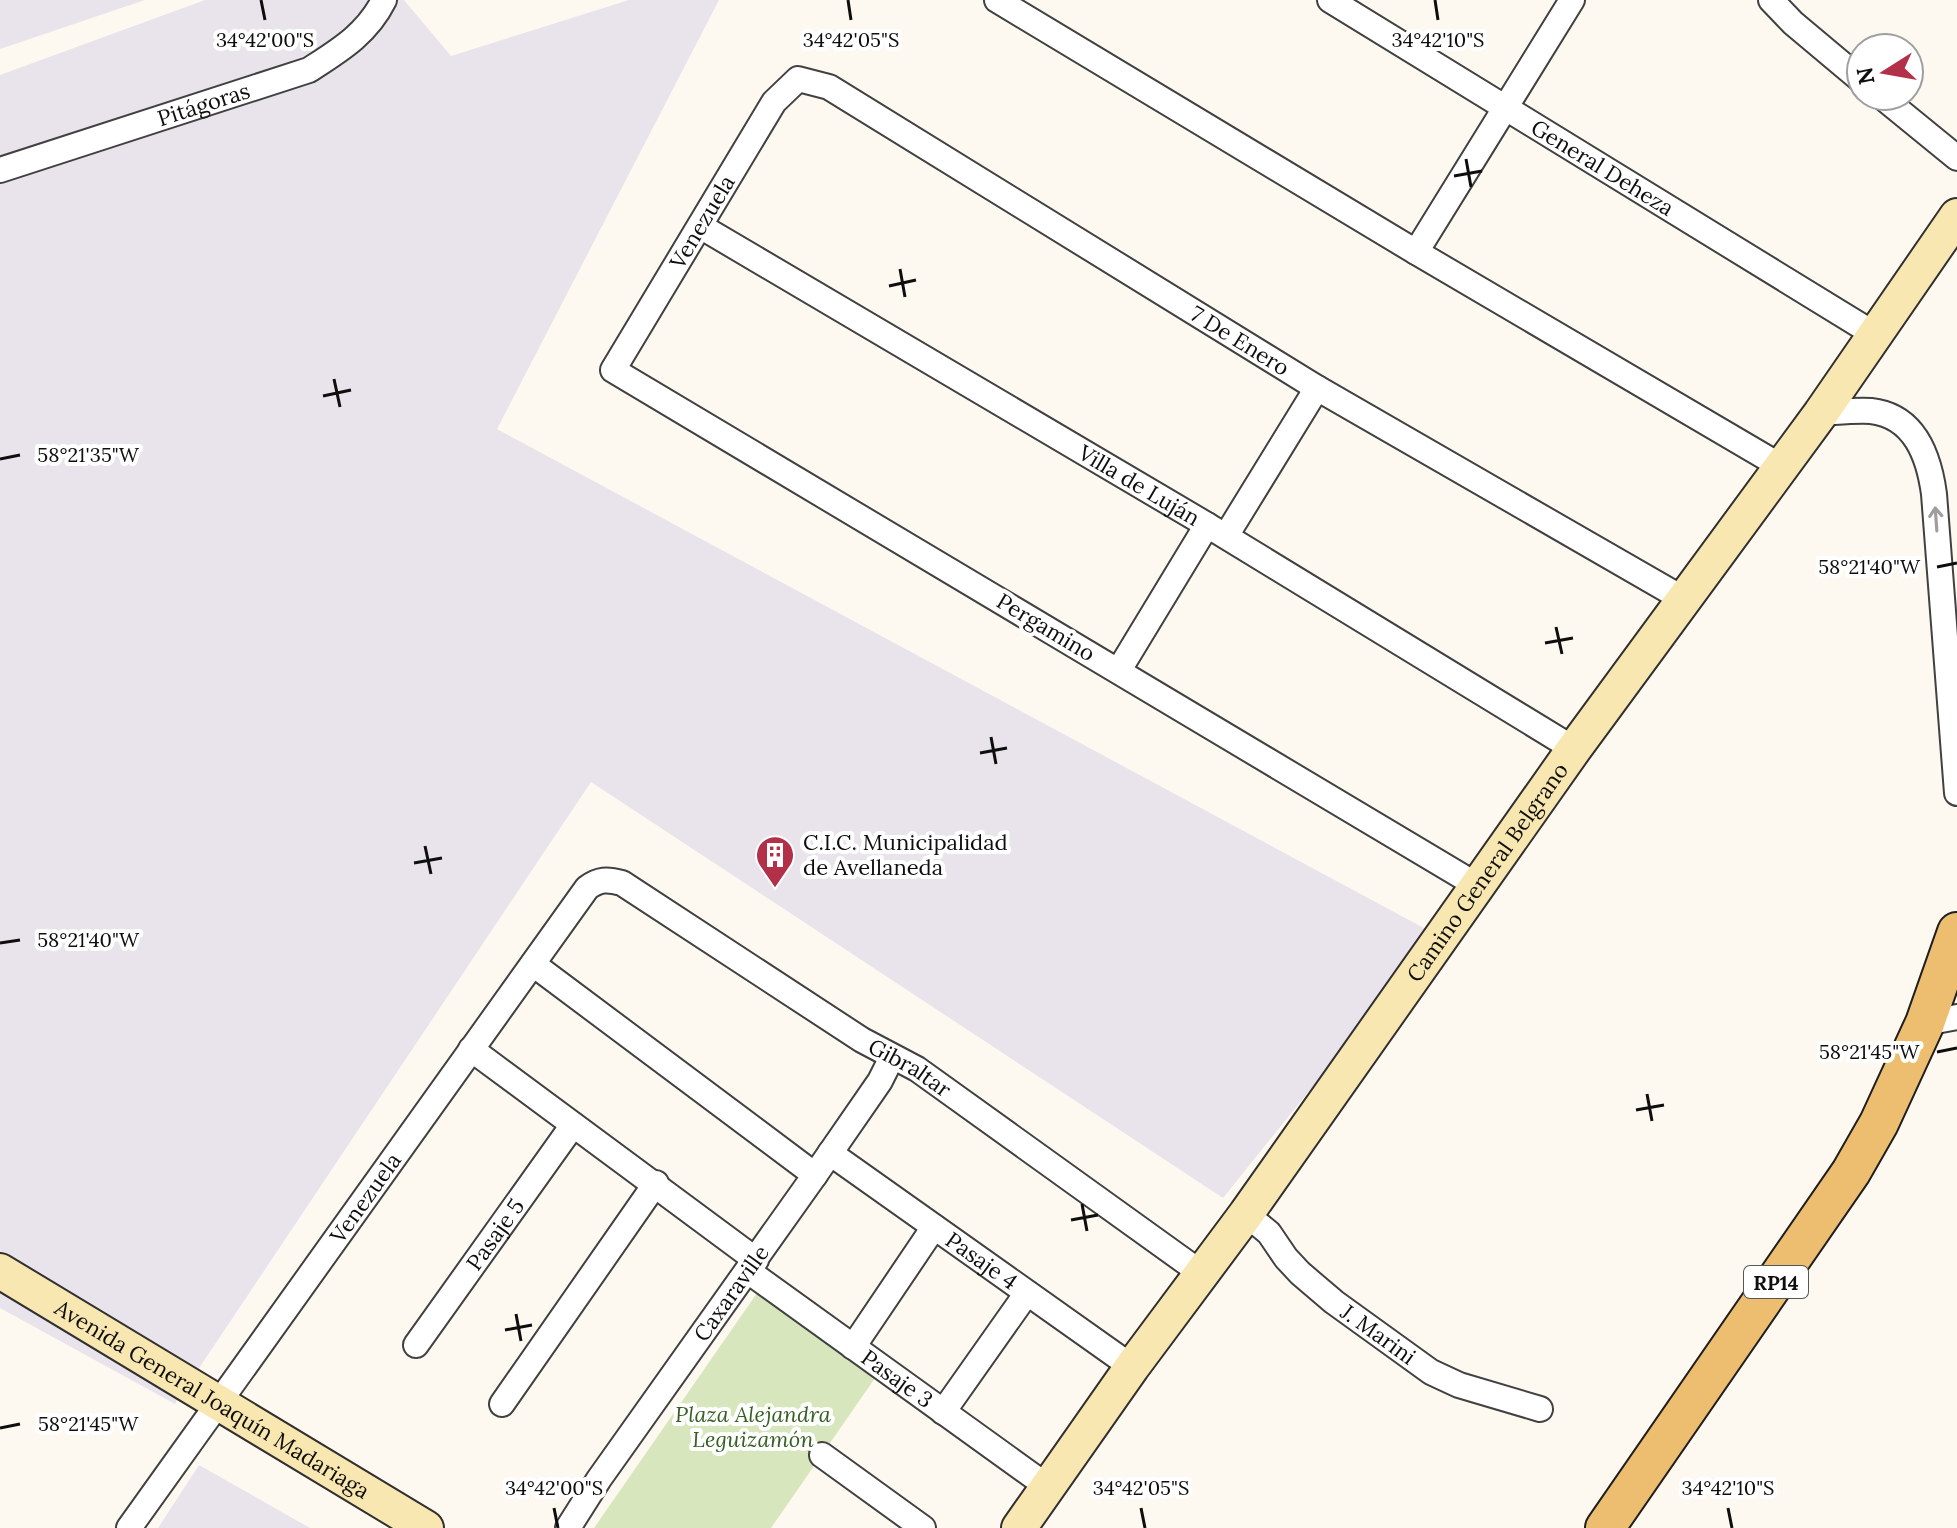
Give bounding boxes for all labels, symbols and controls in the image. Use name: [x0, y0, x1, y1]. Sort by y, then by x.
text: 34°42'00"S: [216, 27, 314, 52]
text: 34°42'05"S: [803, 27, 899, 52]
text: 34°42'10"S: [1392, 27, 1484, 52]
north arrow: [1845, 32, 1925, 112]
text: N: [1850, 65, 1881, 87]
street label: Pitágoras: [154, 76, 253, 132]
street label: General Deheza: [1526, 113, 1679, 222]
street label: Venezuela: [663, 170, 741, 275]
street label: 7 De Enero: [1185, 299, 1295, 382]
street label: Villa de Luján: [1073, 438, 1205, 532]
text: 58°21'35"W: [37, 442, 140, 467]
one-way arrow: [1928, 506, 1943, 533]
text: 58°21'40"W: [1818, 554, 1921, 579]
street label: Pergamino: [992, 587, 1100, 667]
street label: Camino General Belgrano: [1400, 757, 1574, 987]
place label: C.I.C. Municipalidad de Avellaneda: [803, 828, 1008, 881]
building icon: C.I.C. Municipalidad de Avellaneda: [754, 834, 796, 889]
text: 58°21'40"W: [37, 927, 140, 952]
street label: Gibraltar: [864, 1032, 957, 1103]
text: 58°21'45"W: [1819, 1039, 1920, 1064]
street label: Venezuela: [323, 1147, 407, 1249]
street label: Pasaje 5: [460, 1193, 530, 1276]
street label: Pasaje 4: [940, 1226, 1023, 1296]
street label: Caxaraville: [687, 1240, 775, 1347]
road number: RP14: [1744, 1266, 1808, 1298]
street label: Avenida General Joaquín Madariaga: [49, 1293, 375, 1505]
street label: J. Marini: [1335, 1297, 1421, 1370]
street label: Pasaje 3: [856, 1343, 939, 1414]
park label: Plaza Alejandra Leguizamón: [675, 1400, 832, 1453]
text: 58°21'45"W: [38, 1411, 139, 1436]
text: 34°42'00"S: [505, 1475, 603, 1500]
text: 34°42'05"S: [1093, 1475, 1189, 1500]
text: 34°42'10"S: [1682, 1475, 1774, 1500]

